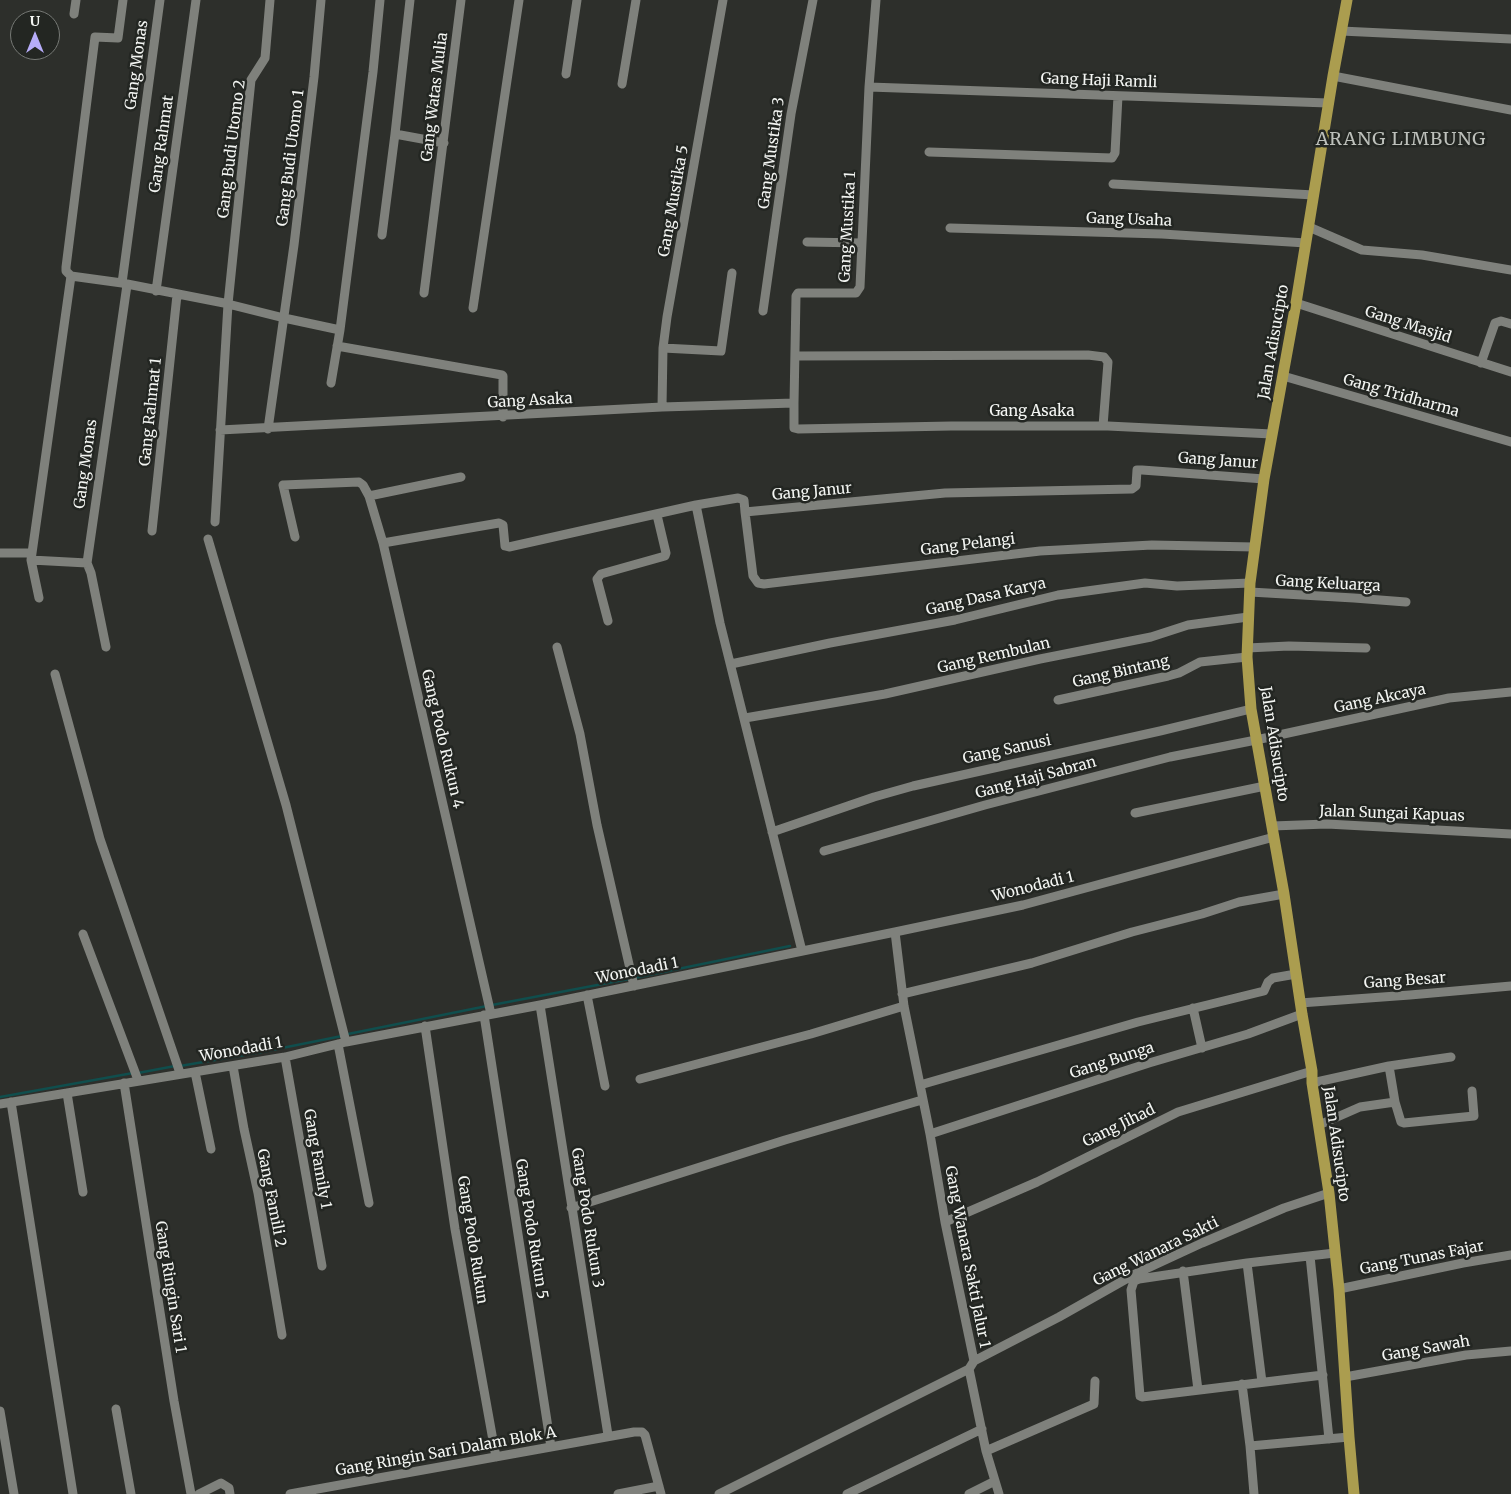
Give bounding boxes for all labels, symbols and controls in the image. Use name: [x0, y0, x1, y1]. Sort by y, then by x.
north arrow: [10, 10, 60, 60]
text: U: [30, 12, 40, 30]
street label: Gang Monas: [122, 19, 152, 111]
street label: Gang Watas Mulia: [418, 31, 452, 163]
street label: Gang Haji Ramli: [1040, 70, 1158, 92]
street label: Gang Budi Utomo 2: [215, 79, 249, 219]
street label: Gang Budi Utomo 1: [274, 89, 308, 227]
street label: Gang Rahmat: [146, 94, 178, 194]
street label: Gang Mustika 3: [755, 96, 789, 210]
district label: ARANG LIMBUNG: [1314, 129, 1488, 151]
street label: Gang Mustika 5: [655, 144, 693, 258]
street label: Gang Mustika 1: [836, 171, 860, 283]
street label: Gang Usaha: [1086, 210, 1172, 230]
street label: Jalan Adisucipto: [1255, 283, 1293, 401]
street label: Gang Masjid: [1363, 303, 1453, 347]
street label: Gang Rahmat 1: [136, 357, 166, 467]
street label: Gang Tridharma: [1341, 371, 1461, 421]
street label: Gang Asaka: [487, 390, 573, 412]
street label: Gang Asaka: [989, 403, 1075, 421]
street label: Gang Monas: [71, 418, 101, 510]
street label: Gang Janur: [1177, 449, 1259, 473]
street label: Gang Janur: [771, 480, 853, 504]
street label: Gang Pelangi: [920, 530, 1016, 560]
street label: Gang Keluarga: [1275, 572, 1381, 596]
street label: Gang Dasa Karya: [924, 574, 1048, 620]
street label: Gang Rembulan: [936, 634, 1052, 678]
street label: Gang Bintang: [1071, 652, 1171, 692]
street label: Gang Podo Rukun 4: [417, 668, 467, 810]
street label: Gang Akcaya: [1333, 681, 1427, 717]
street label: Jalan Adisucipto: [1256, 685, 1292, 803]
street label: Gang Sanusi: [961, 732, 1053, 768]
street label: Gang Haji Sabran: [974, 753, 1098, 803]
street label: Jalan Sungai Kapuas: [1319, 802, 1465, 826]
street label: Wonodadi 1: [990, 868, 1076, 906]
street label: Wonodadi 1: [594, 954, 680, 988]
street label: Gang Besar: [1363, 969, 1447, 993]
street label: Wonodadi 1: [198, 1034, 284, 1066]
street label: Gang Bunga: [1068, 1039, 1156, 1083]
street label: Jalan Adisucipto: [1319, 1085, 1353, 1203]
street label: Gang Jihad: [1080, 1101, 1158, 1151]
street label: Gang Family 1: [299, 1108, 335, 1210]
street label: Gang Famili 2: [253, 1147, 289, 1249]
street label: Gang Podo Rukun 3: [567, 1147, 607, 1289]
street label: Gang Podo Rukun 5: [511, 1158, 551, 1300]
street label: Gang Wanara Sakti Jalur 1: [941, 1164, 993, 1350]
street label: Gang Podo Rukun: [453, 1175, 491, 1305]
street label: Gang Wanara Sakti: [1090, 1214, 1222, 1290]
street label: Gang Ringin Sari 1: [151, 1220, 189, 1354]
street label: Gang Tunas Fajar: [1359, 1237, 1485, 1279]
street label: Gang Sawah: [1381, 1332, 1471, 1366]
street label: Gang Ringin Sari Dalam Blok A: [334, 1424, 558, 1480]

